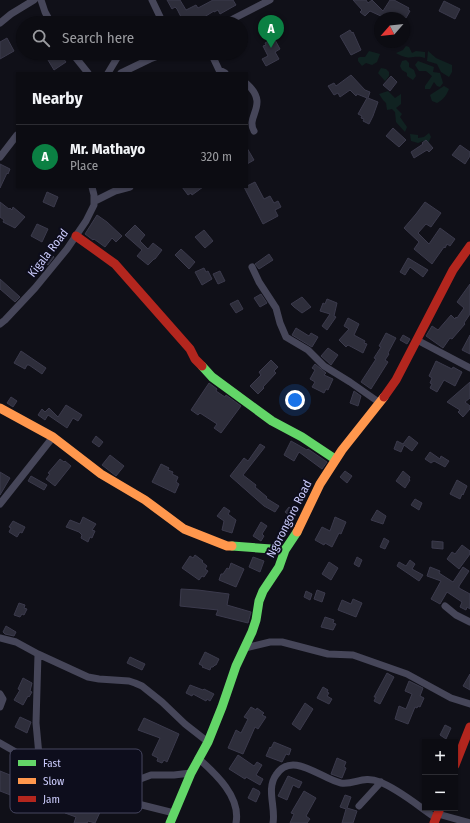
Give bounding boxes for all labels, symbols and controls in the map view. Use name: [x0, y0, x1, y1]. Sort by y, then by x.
north arrow: [374, 12, 410, 48]
pin: A: [258, 15, 284, 48]
search box: [16, 16, 248, 60]
icon: search: [30, 27, 52, 49]
text: Search here: [62, 29, 134, 47]
text: Nearby: [32, 88, 83, 109]
text: Mr. Mathayo: [70, 140, 145, 158]
text: A: [41, 149, 49, 164]
text: 320 m: [201, 149, 232, 164]
text: Place: [70, 158, 98, 173]
street label: Kigala Road: [25, 226, 71, 280]
your location: [285, 390, 305, 410]
street label: Ngorongoro Road: [263, 478, 315, 560]
map controls: [422, 739, 458, 811]
button: +: [422, 739, 458, 775]
legend: [10, 749, 142, 813]
text: Fast: [43, 757, 61, 770]
text: Slow: [43, 775, 64, 788]
button: −: [422, 775, 458, 811]
text: Jam: [43, 793, 60, 806]

